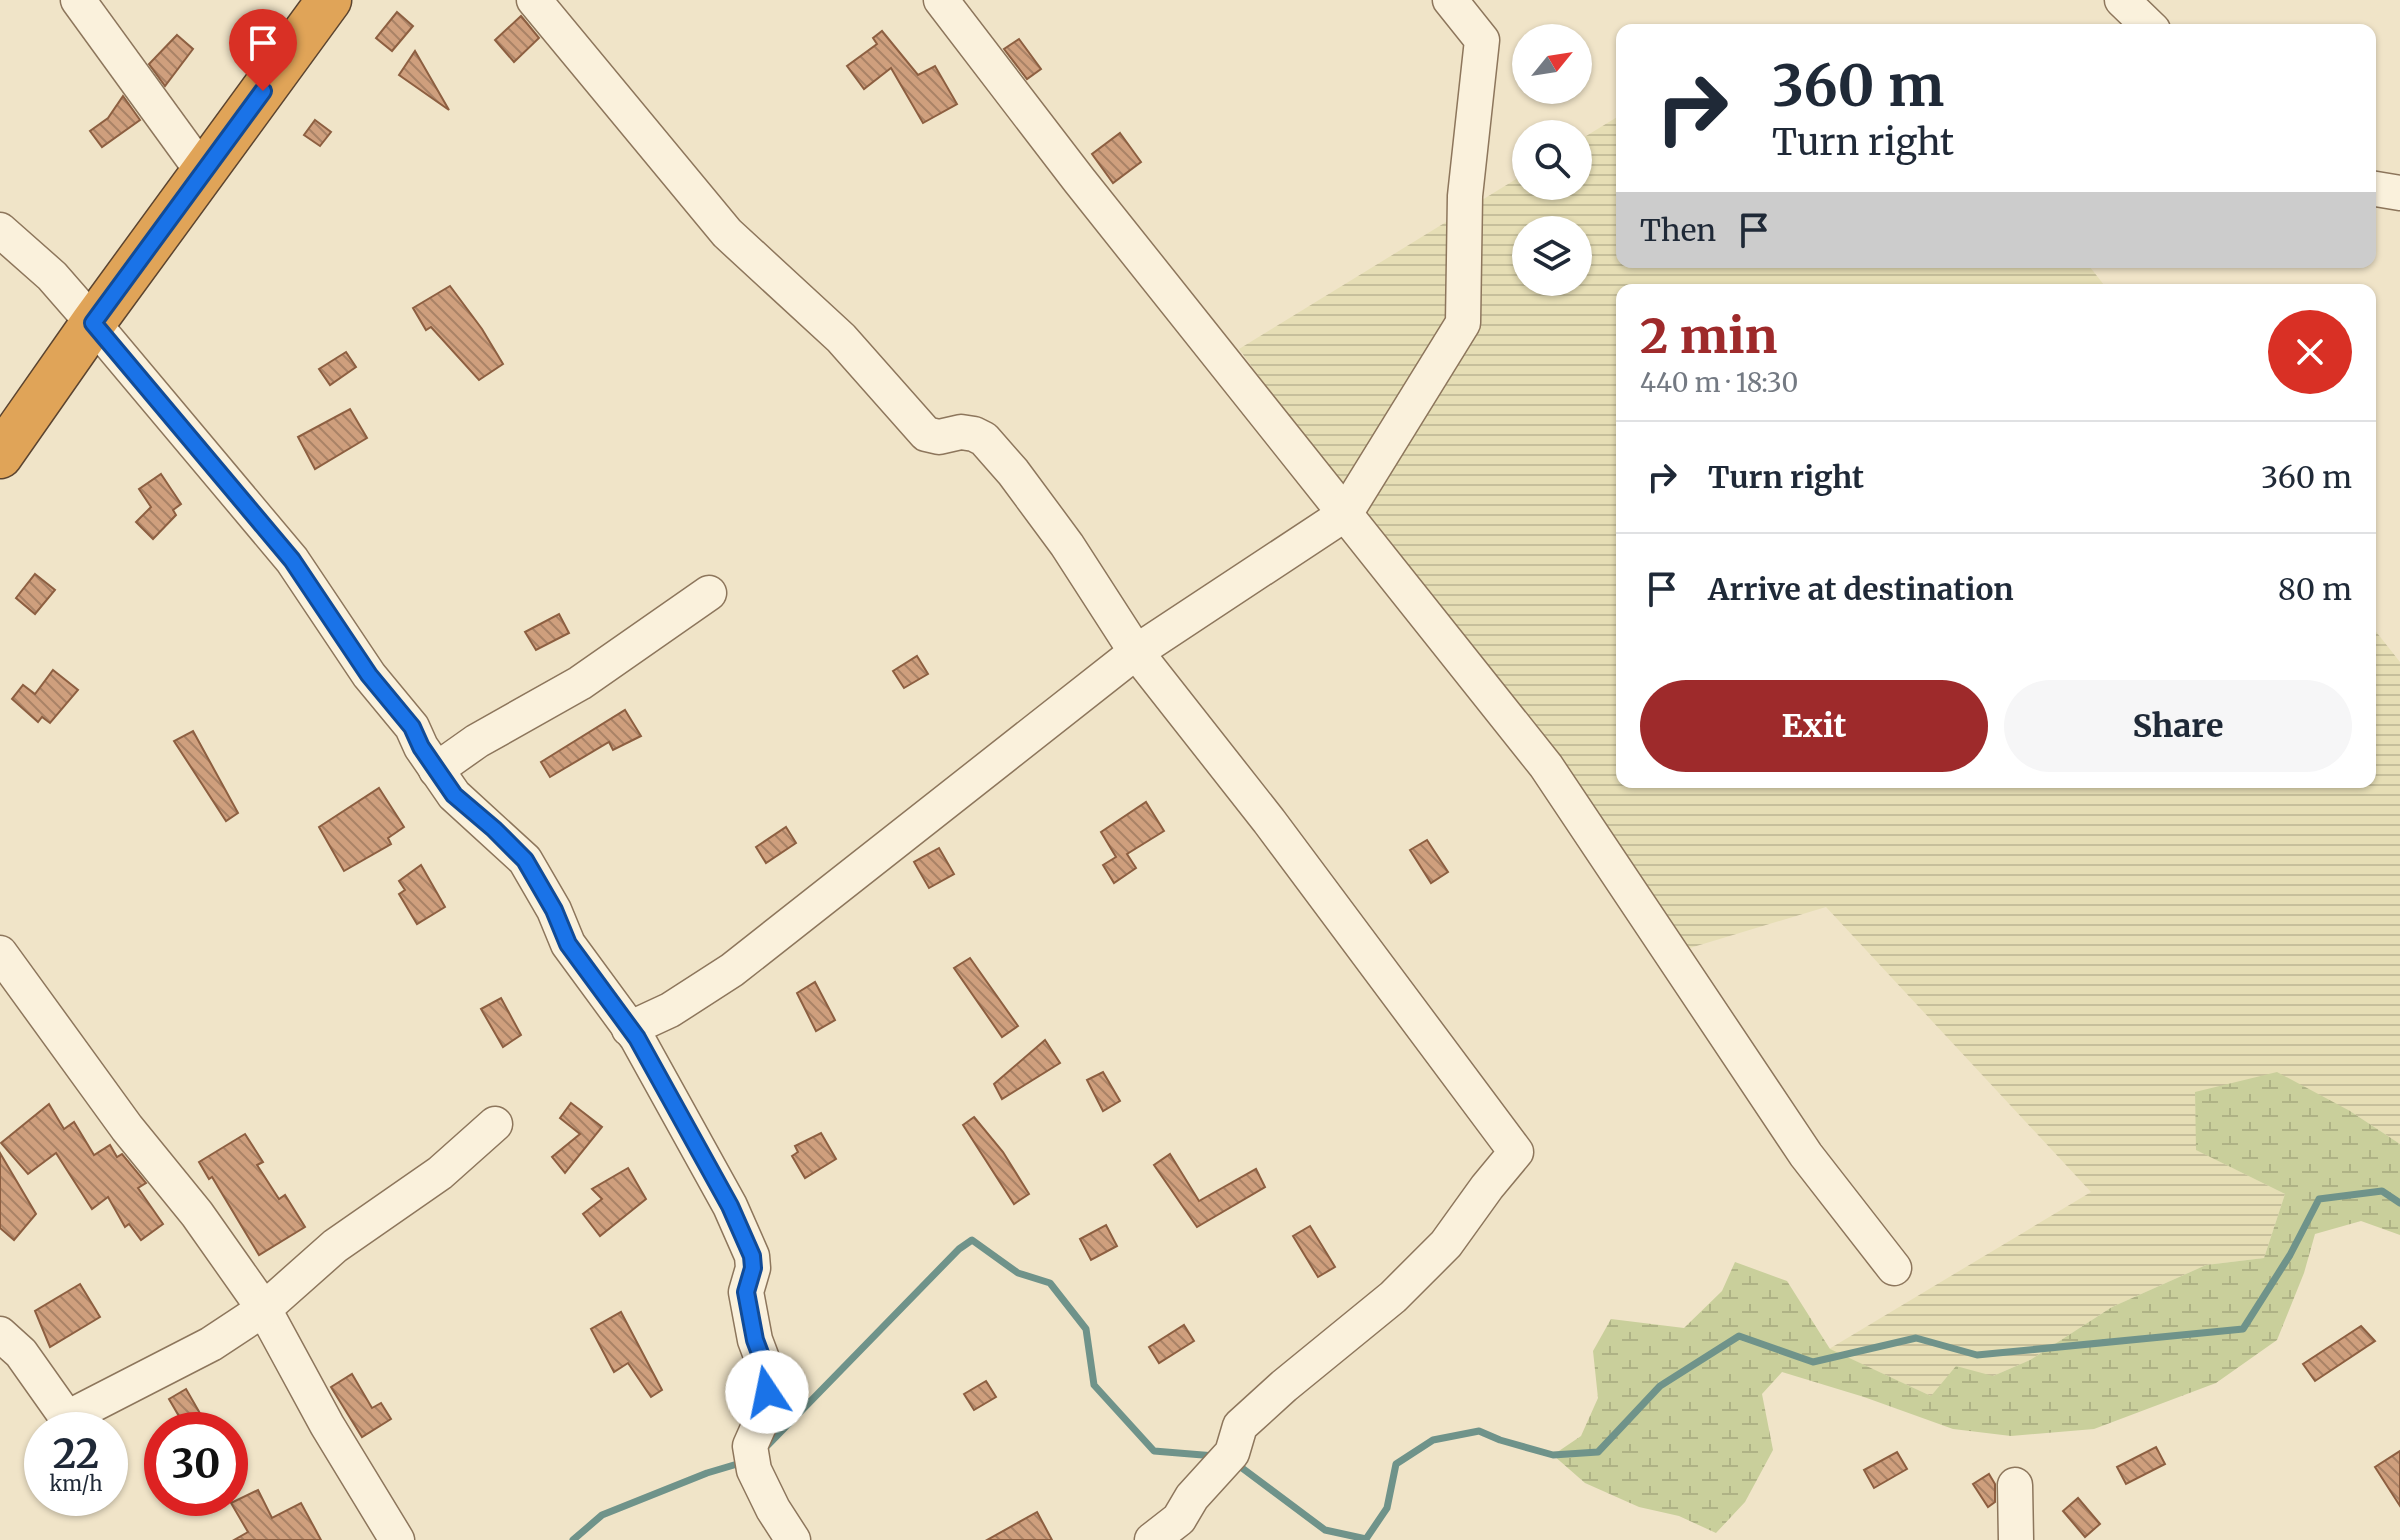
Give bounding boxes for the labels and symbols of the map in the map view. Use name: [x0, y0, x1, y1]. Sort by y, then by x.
pin: [229, 9, 297, 91]
north arrow: [1512, 24, 1592, 104]
position arrow: [725, 1350, 809, 1434]
speed limit sign: 30: [144, 1412, 248, 1516]

